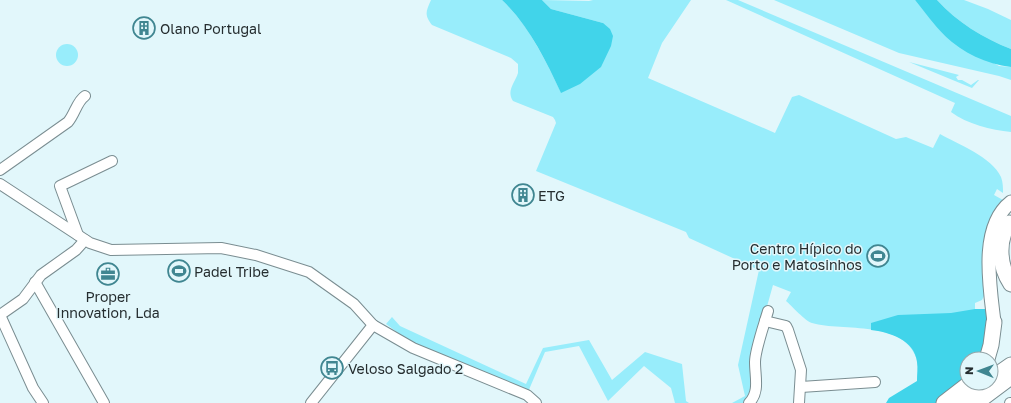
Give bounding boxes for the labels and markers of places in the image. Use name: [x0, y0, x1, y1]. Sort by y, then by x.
building icon: Olano Portugal: [131, 15, 157, 41]
place label: Olano Portugal: [160, 20, 262, 37]
building icon: ETG: [510, 182, 536, 208]
place label: ETG: [538, 187, 565, 204]
place label: Centro Hípico do Porto e Matosinhos: [732, 240, 862, 273]
sports icon: Centro Hípico do Porto e Matosinhos: [865, 243, 891, 269]
sports icon: Padel Tribe: [166, 258, 192, 284]
office icon: Proper Innovation, Lda: [95, 261, 121, 287]
place label: Padel Tribe: [194, 263, 269, 280]
place label: Proper Innovation, Lda: [56, 288, 160, 321]
bus stop icon: Veloso Salgado 2: [319, 355, 345, 381]
place label: Veloso Salgado 2: [348, 360, 463, 377]

